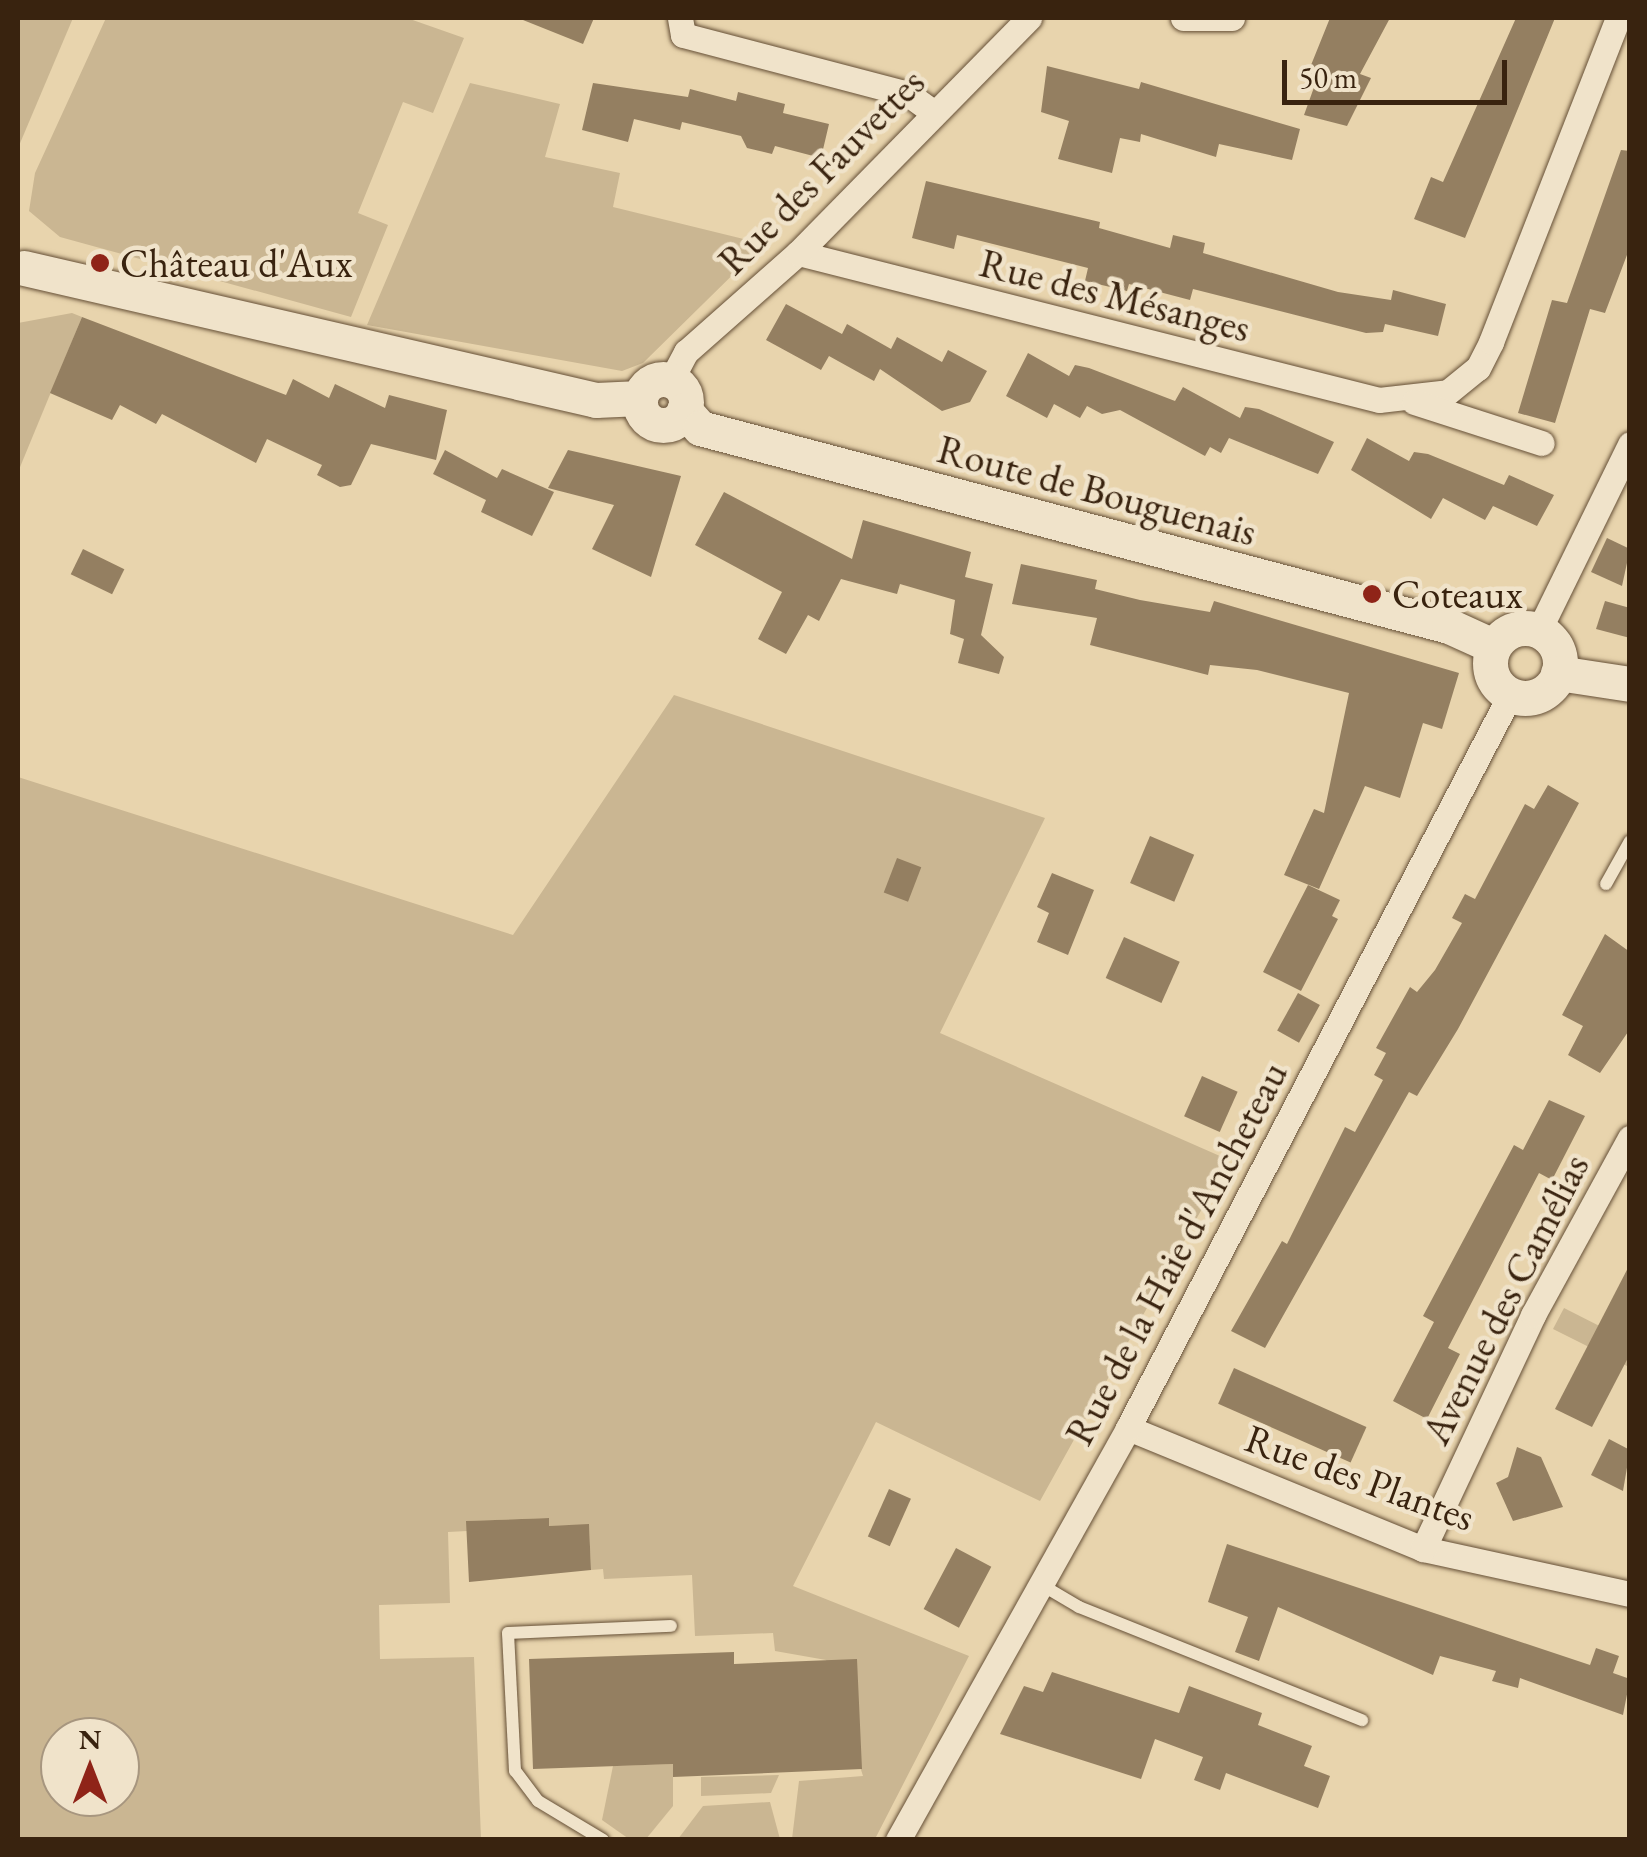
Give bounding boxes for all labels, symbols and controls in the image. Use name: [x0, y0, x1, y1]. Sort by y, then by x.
scale bar: [1287, 40, 1512, 102]
street label: Rue des Fauvettes: [708, 58, 934, 284]
text: 50 m: [1299, 58, 1357, 97]
street label: Rue des Mésanges: [975, 238, 1255, 352]
place label: Château d'Aux: [120, 239, 352, 287]
marker: Château d'Aux: [89, 252, 111, 274]
street label: Route de Bouguenais: [933, 424, 1261, 556]
place label: Coteaux: [1392, 570, 1523, 618]
marker: Coteaux: [1361, 583, 1383, 605]
street label: Rue de la Haie d'Ancheteau: [1055, 1053, 1297, 1453]
street label: Avenue des Camélias: [1411, 1146, 1599, 1452]
street label: Rue des Plantes: [1239, 1413, 1481, 1541]
north arrow: [40, 1717, 140, 1817]
text: N: [79, 1721, 101, 1757]

